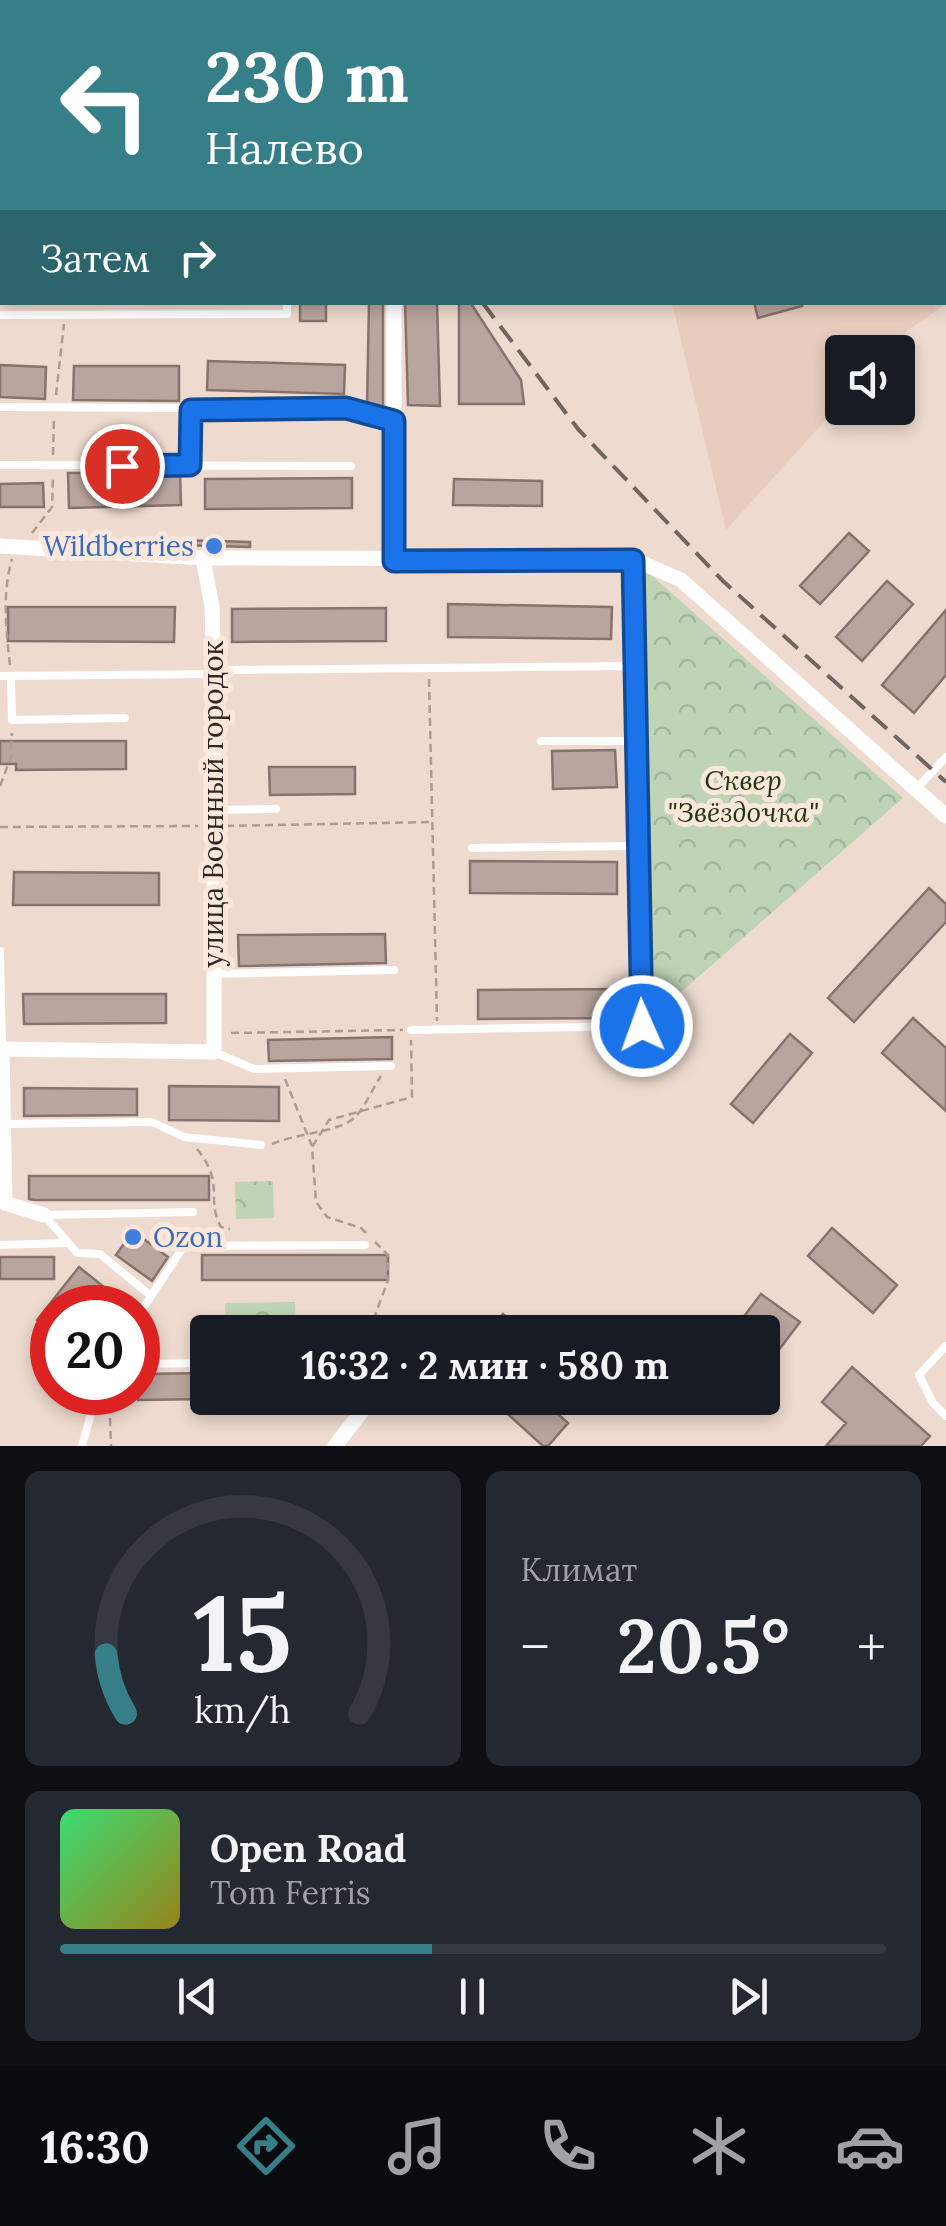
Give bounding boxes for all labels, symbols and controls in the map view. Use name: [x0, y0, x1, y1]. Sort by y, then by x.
text: 230 m: [205, 32, 409, 121]
icon: left: [40, 40, 170, 170]
text: Налево: [205, 119, 364, 176]
icon: right: [170, 230, 225, 285]
text: Затем: [40, 234, 150, 282]
map controls: [825, 335, 915, 425]
button: sound: [825, 335, 915, 425]
pin: [80, 424, 165, 509]
icon: arrive: [95, 439, 150, 494]
place label: Wildberries: [43, 528, 194, 564]
marker: Wildberries: [203, 535, 225, 557]
street label: улица Военный городок: [195, 640, 231, 968]
park label: Сквер "Звёздочка": [667, 762, 819, 830]
position arrow: [590, 974, 694, 1078]
place label: Ozon: [153, 1219, 223, 1255]
marker: Ozon: [122, 1226, 144, 1248]
speed limit sign: 20: [30, 1285, 160, 1415]
text: 16:32 · 2 мин · 580 m: [301, 1341, 669, 1389]
text: Климат: [521, 1549, 637, 1590]
text: 15: [194, 1566, 292, 1699]
text: 20.5°: [617, 1598, 790, 1694]
text: −: [521, 1612, 550, 1682]
text: +: [857, 1612, 886, 1682]
text: km/h: [194, 1687, 291, 1733]
text: Open Road: [210, 1824, 406, 1872]
text: Tom Ferris: [210, 1872, 371, 1913]
icon: previous: [170, 1969, 225, 2024]
icon: pause: [445, 1969, 500, 2024]
icon: next: [721, 1969, 776, 2024]
icon: directions: [231, 2111, 301, 2181]
icon: music: [382, 2111, 452, 2181]
icon: phone: [533, 2111, 603, 2181]
icon: climate: [684, 2111, 754, 2181]
icon: car: [835, 2111, 905, 2181]
text: 16:30: [41, 2118, 150, 2175]

